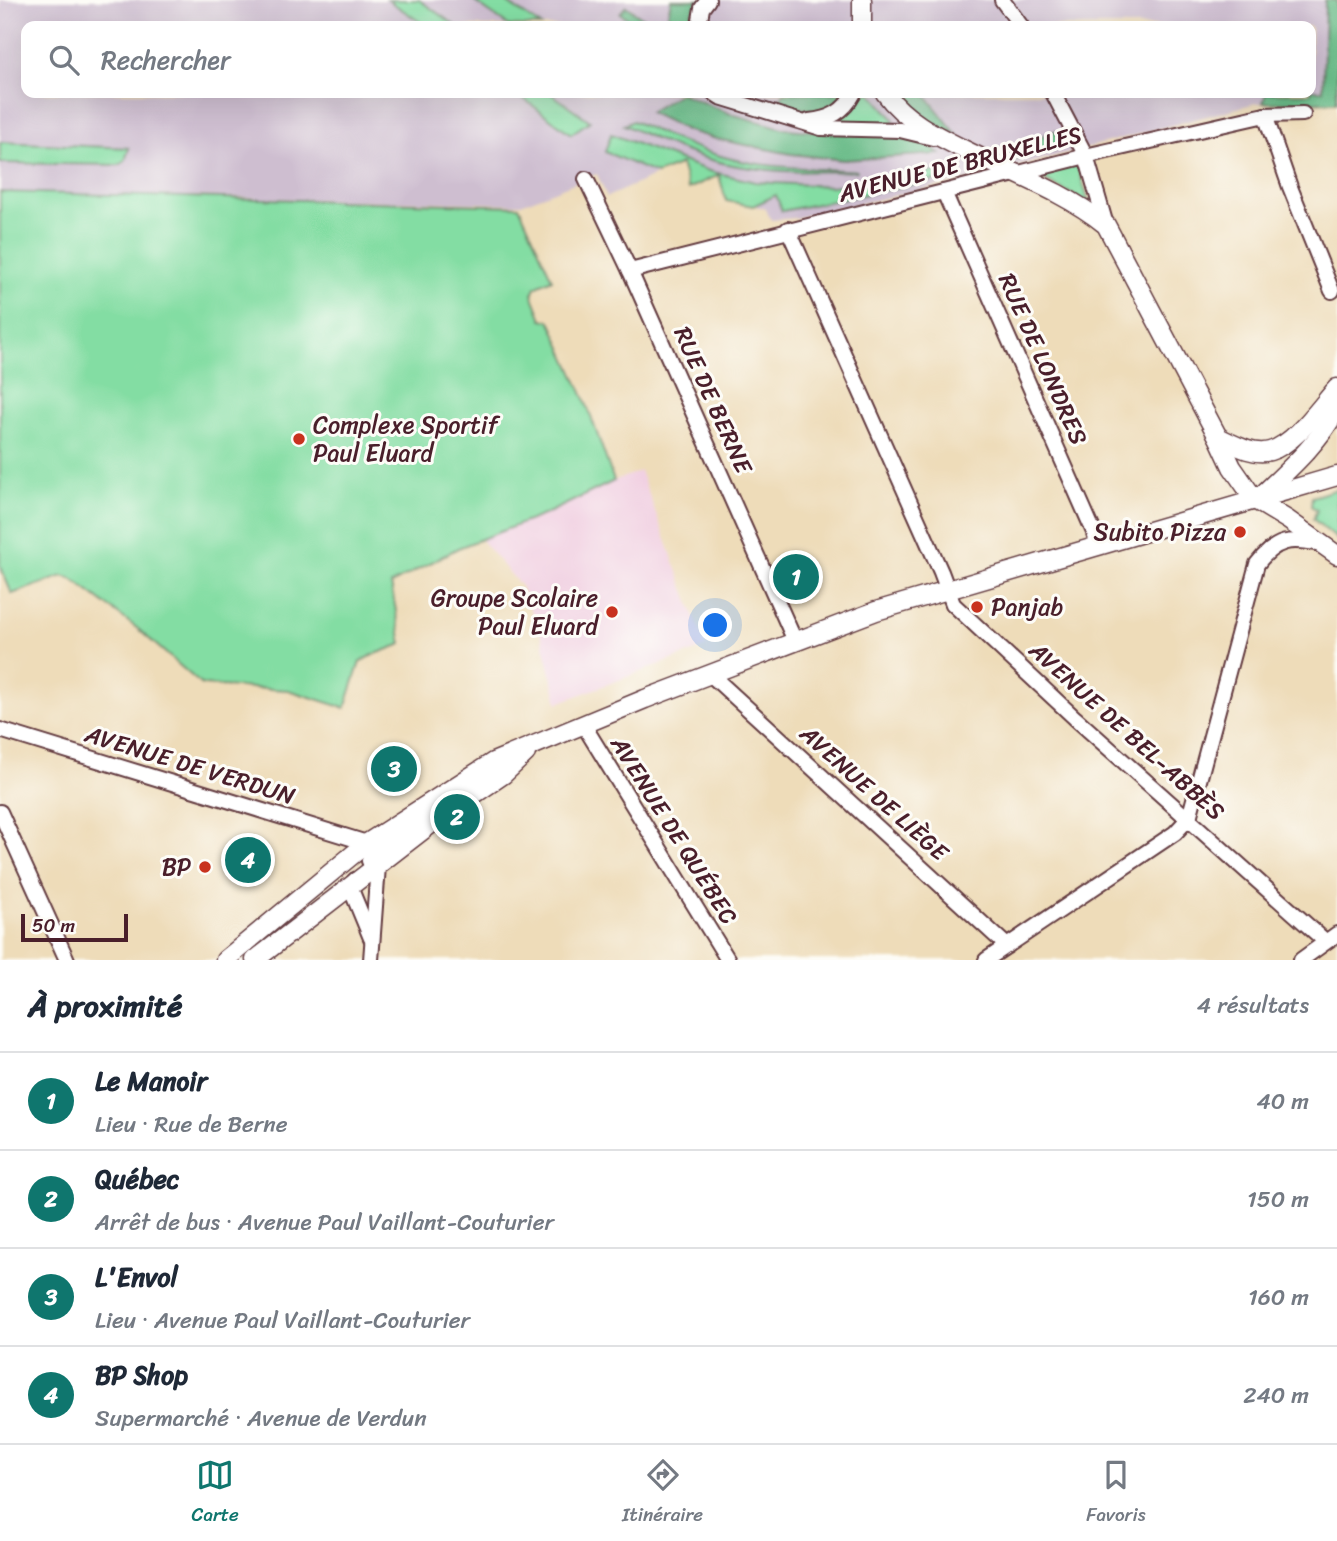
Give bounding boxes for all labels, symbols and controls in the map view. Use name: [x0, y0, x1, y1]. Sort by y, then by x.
search box: [21, 21, 1316, 98]
text: Rechercher: [101, 37, 231, 83]
icon: search: [45, 41, 83, 79]
street label: AVENUE DE BRUXELLES: [833, 113, 1086, 215]
street label: RUE DE LONDRES: [986, 266, 1100, 452]
street label: RUE DE BERNE: [662, 320, 765, 482]
place label: Complexe Sportif Paul Eluard: [313, 404, 500, 474]
marker: Complexe Sportif Paul Eluard: [291, 431, 307, 447]
place label: Subito Pizza: [1094, 511, 1227, 553]
marker: Subito Pizza: [1232, 524, 1248, 540]
pin: 1: [773, 551, 819, 603]
place label: Groupe Scolaire Paul Eluard: [431, 577, 600, 647]
place label: Panjab: [991, 586, 1063, 628]
marker: Panjab: [969, 599, 985, 615]
marker: Groupe Scolaire Paul Eluard: [604, 604, 620, 620]
your location: [698, 608, 732, 642]
street label: AVENUE DE BEL-ABBÈS: [1018, 630, 1235, 831]
street label: AVENUE DE VERDUN: [79, 713, 301, 817]
street label: AVENUE DE LIÈGE: [789, 714, 960, 873]
street label: AVENUE DE QUÉBEC: [598, 726, 749, 933]
pin: 3: [371, 743, 417, 795]
pin: 2: [434, 791, 480, 843]
pin: 4: [225, 834, 271, 886]
place label: BP: [162, 846, 191, 888]
marker: BP: [197, 859, 213, 875]
text: 50 m: [32, 909, 75, 942]
scale bar: [21, 911, 128, 943]
text: À proximité: [28, 979, 182, 1033]
text: 4 résultats: [1197, 985, 1309, 1026]
text: Le Manoir: [95, 1058, 207, 1104]
text: 1: [46, 1081, 56, 1122]
text: 40 m: [1256, 1081, 1309, 1122]
text: Lieu · Rue de Berne: [95, 1104, 288, 1145]
text: Québec: [95, 1156, 180, 1202]
text: 2: [44, 1179, 58, 1220]
text: 150 m: [1247, 1179, 1309, 1220]
text: Arrêt de bus · Avenue Paul Vaillant-Couturier: [95, 1202, 554, 1243]
text: L'Envol: [95, 1254, 178, 1300]
text: 3: [45, 1277, 57, 1318]
text: 160 m: [1248, 1277, 1309, 1318]
text: Lieu · Avenue Paul Vaillant-Couturier: [95, 1300, 470, 1341]
text: BP Shop: [95, 1352, 188, 1398]
text: 4: [44, 1375, 58, 1416]
text: 240 m: [1243, 1375, 1309, 1416]
text: Supermarché · Avenue de Verdun: [95, 1398, 427, 1439]
tab: Carte: [192, 1456, 239, 1531]
tab: Itinéraire: [622, 1456, 703, 1531]
tab: Favoris: [1086, 1456, 1145, 1531]

